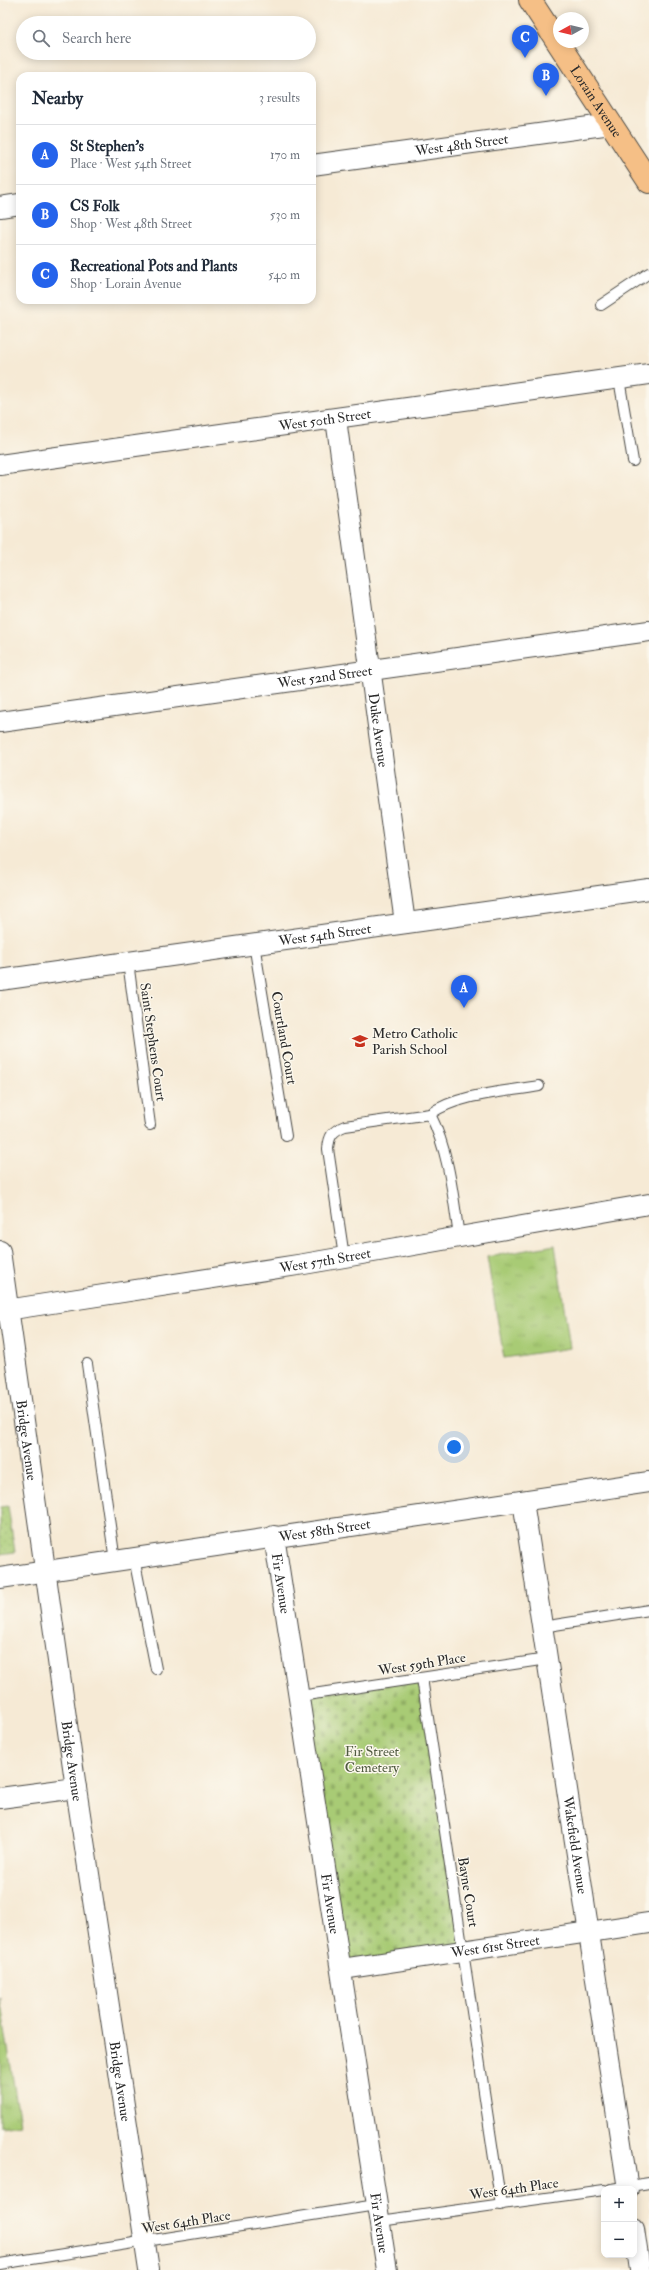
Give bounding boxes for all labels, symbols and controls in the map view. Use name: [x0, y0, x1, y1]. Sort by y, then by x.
north arrow: [553, 12, 589, 48]
search box: [16, 16, 316, 60]
pin: C: [512, 25, 538, 58]
icon: search: [30, 27, 52, 49]
text: Search here: [62, 29, 131, 48]
street label: Lorain Avenue: [567, 62, 626, 141]
pin: B: [533, 63, 559, 96]
text: Nearby: [32, 88, 83, 109]
text: 3 results: [259, 90, 300, 106]
street label: West 48th Street: [413, 130, 510, 159]
text: St Stephen's: [70, 137, 144, 156]
text: A: [41, 147, 49, 163]
text: 170 m: [270, 147, 300, 163]
text: Place · West 54th Street: [70, 156, 191, 172]
text: CS Folk: [70, 197, 120, 216]
text: B: [41, 207, 49, 223]
text: 530 m: [270, 207, 300, 223]
text: Shop · West 48th Street: [70, 216, 192, 232]
text: Recreational Pots and Plants: [70, 257, 237, 276]
text: C: [40, 267, 50, 283]
text: 540 m: [268, 267, 300, 283]
text: Shop · Lorain Avenue: [70, 276, 181, 292]
street label: West 50th Street: [277, 405, 373, 434]
street label: West 52nd Street: [276, 661, 374, 692]
street label: Duke Avenue: [365, 692, 392, 768]
street label: West 54th Street: [277, 920, 373, 949]
pin: A: [451, 975, 477, 1008]
street label: Saint Stephens Court: [135, 982, 170, 1103]
street label: Courtland Court: [267, 990, 301, 1086]
place label: Metro Catholic Parish School: [372, 1025, 458, 1058]
school or university icon: Metro Catholic Parish School: [351, 1032, 369, 1050]
street label: West 57th Street: [277, 1244, 372, 1276]
street label: Bridge Avenue: [13, 1399, 41, 1482]
your location: [444, 1437, 464, 1457]
street label: West 58th Street: [276, 1515, 372, 1545]
street label: Fir Avenue: [268, 1552, 294, 1615]
street label: West 59th Place: [376, 1649, 467, 1679]
street label: Bridge Avenue: [58, 1720, 86, 1802]
park label: Fir Street Cemetery: [345, 1743, 400, 1777]
street label: Wakefield Avenue: [560, 1794, 591, 1895]
street label: Bayne Court: [453, 1856, 482, 1929]
street label: Fir Avenue: [318, 1872, 344, 1935]
street label: West 61st Street: [449, 1931, 541, 1961]
street label: Bridge Avenue: [106, 2040, 135, 2123]
street label: West 64th Place: [467, 2174, 560, 2204]
map controls: [601, 2186, 637, 2258]
button: +: [601, 2186, 637, 2222]
street label: Fir Avenue: [367, 2191, 393, 2255]
street label: West 64th Place: [139, 2207, 232, 2238]
button: −: [601, 2222, 637, 2258]

